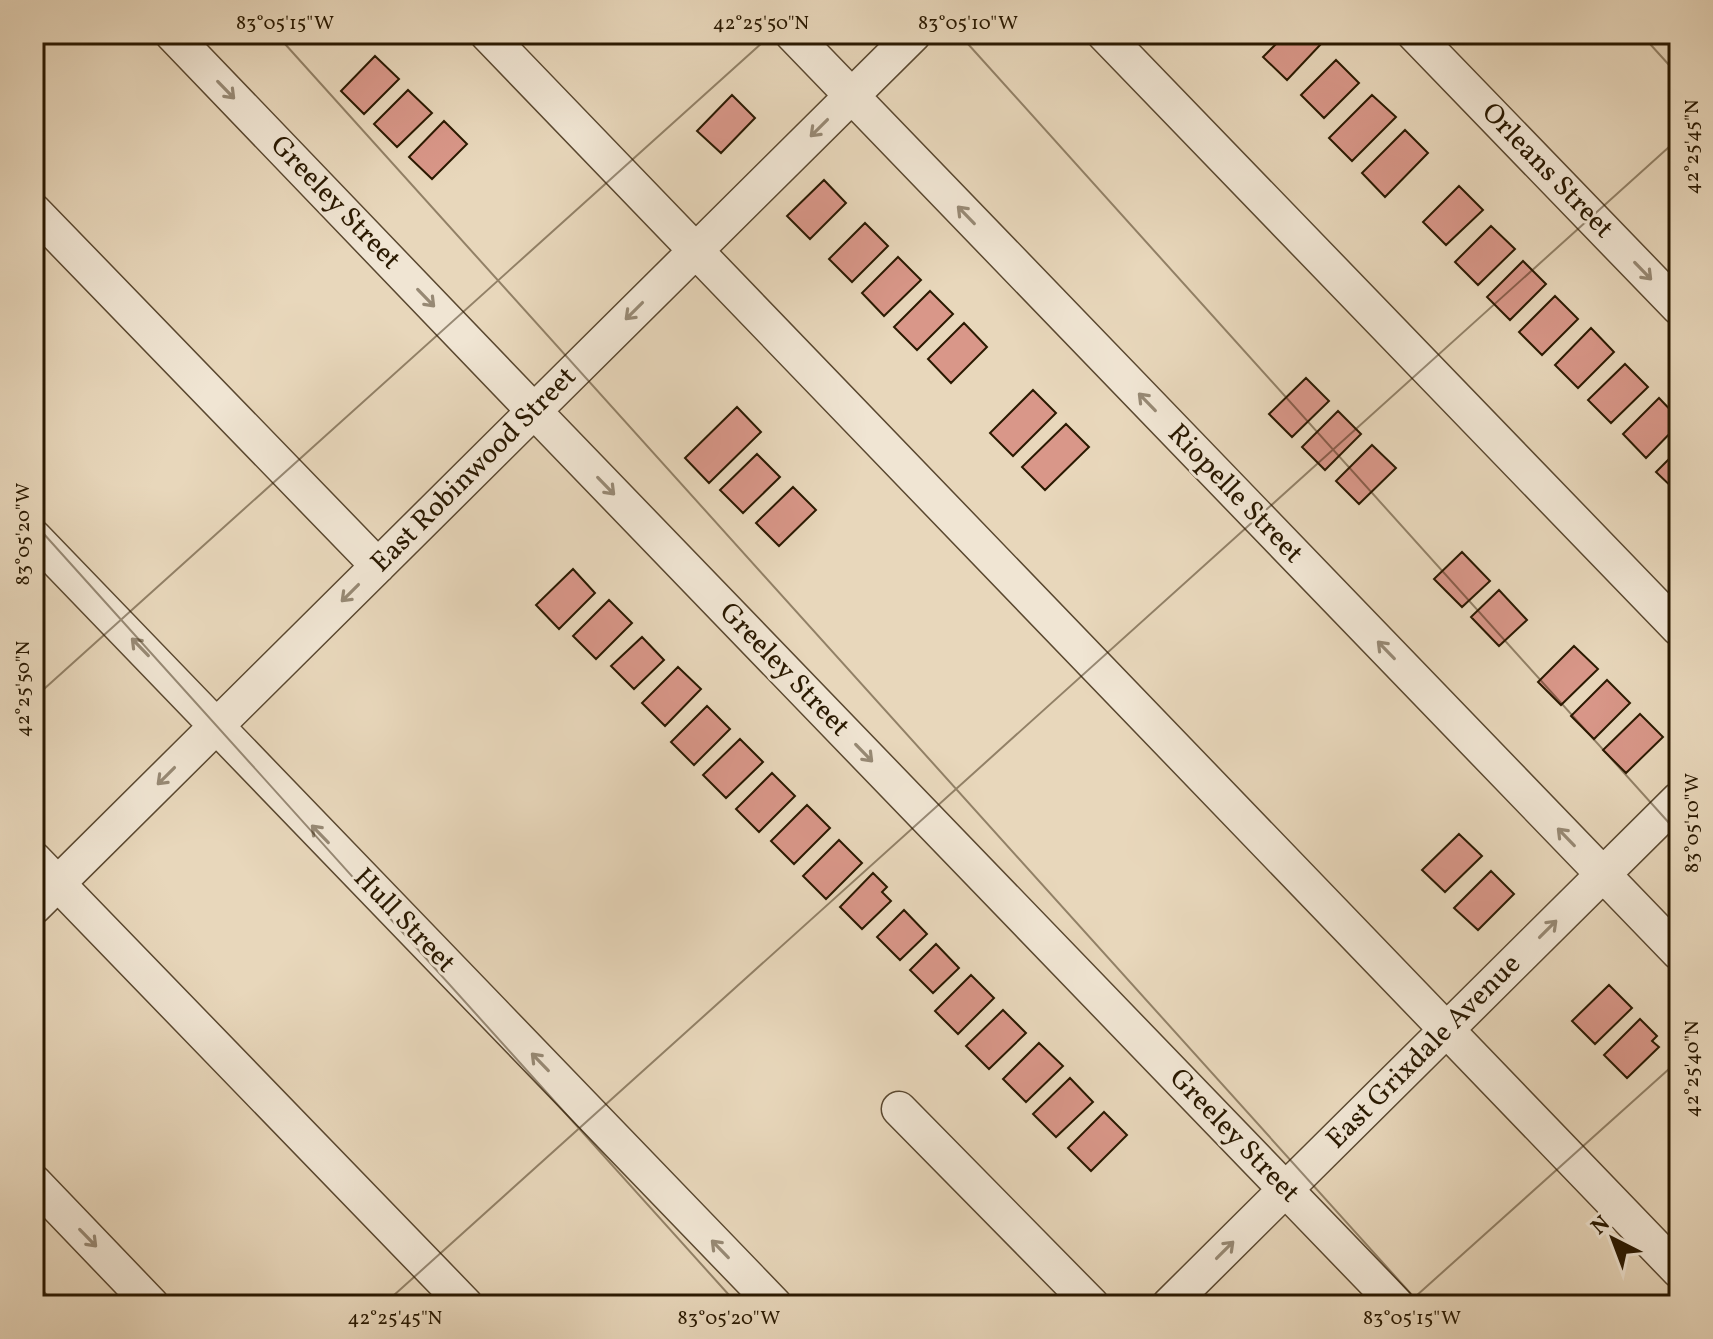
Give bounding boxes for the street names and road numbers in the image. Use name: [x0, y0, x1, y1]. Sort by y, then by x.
street label: Orleans Street: [1472, 94, 1622, 248]
street label: Greeley Street: [261, 127, 409, 279]
street label: East Robinwood Street: [362, 358, 586, 582]
street label: Riopelle Street: [1158, 415, 1312, 573]
street label: Greeley Street: [710, 594, 858, 746]
street label: Hull Street: [344, 860, 464, 982]
street label: East Grixdale Avenue: [1318, 946, 1530, 1158]
street label: Greeley Street: [1160, 1060, 1308, 1212]

